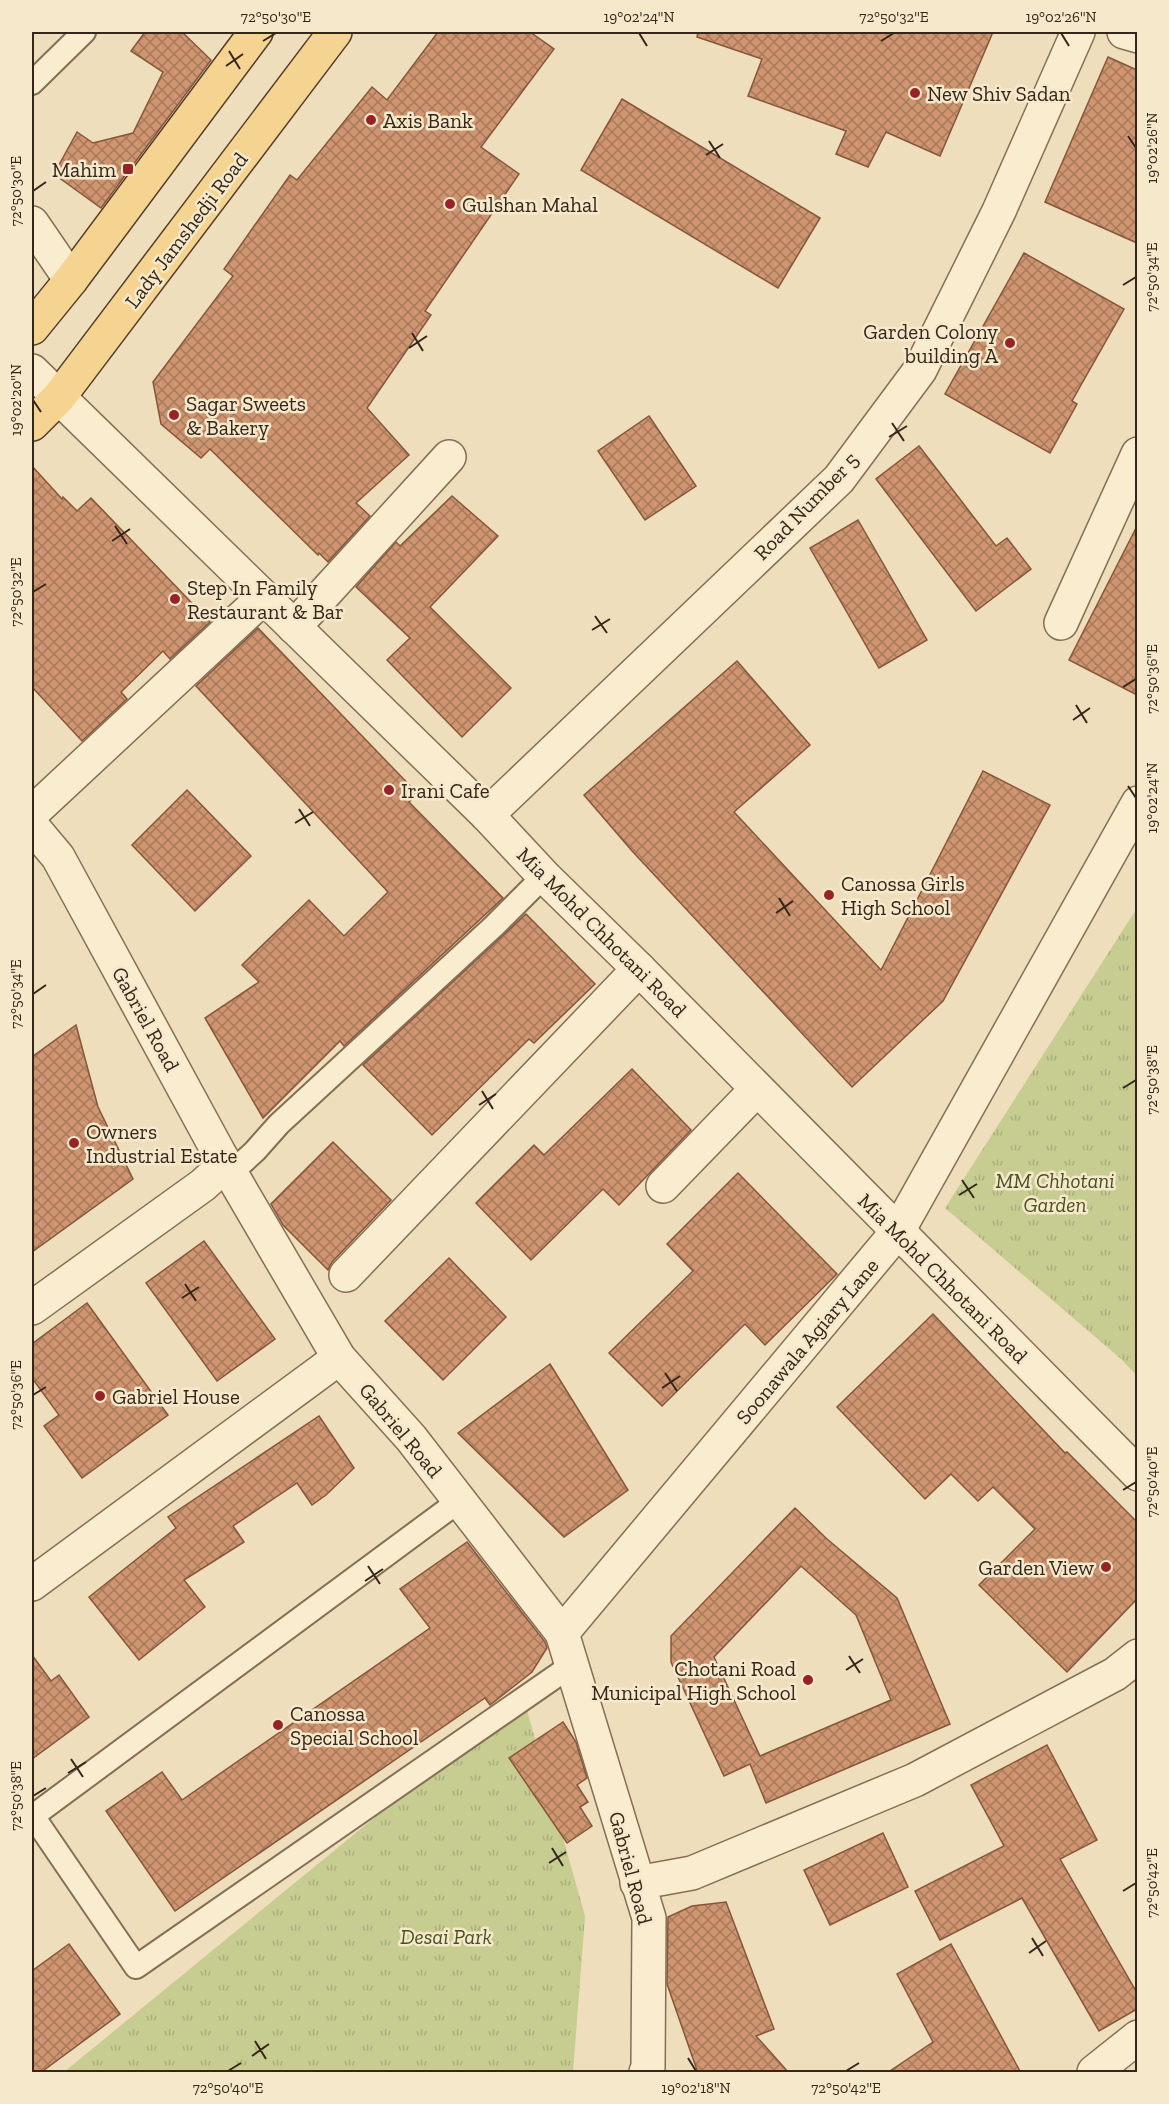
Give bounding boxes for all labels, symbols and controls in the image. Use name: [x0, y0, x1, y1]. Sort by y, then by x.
text: 72°50'30"E: [241, 8, 311, 26]
text: 19°02'24"N: [603, 8, 675, 26]
text: 72°50'32"E: [859, 8, 929, 26]
text: 19°02'26"N: [1025, 8, 1097, 26]
place label: New Shiv Sadan: [927, 81, 1071, 106]
marker: New Shiv Sadan: [908, 86, 922, 100]
place label: Axis Bank: [383, 108, 473, 133]
text: 19°02'26"N: [1143, 112, 1161, 184]
marker: Axis Bank: [364, 113, 378, 127]
street label: Lady Jamshedji Road: [119, 147, 254, 313]
text: 72°50'30"E: [7, 156, 25, 226]
place label: Mahim: [52, 157, 116, 182]
marker: Mahim: [121, 162, 135, 176]
place label: Gulshan Mahal: [462, 192, 598, 217]
marker: Gulshan Mahal: [443, 197, 457, 211]
text: 72°50'34"E: [1143, 242, 1161, 312]
place label: Garden Colony building A: [863, 319, 998, 368]
marker: Garden Colony building A: [1003, 336, 1017, 350]
text: 19°02'20"N: [7, 364, 25, 436]
place label: Sagar Sweets & Bakery: [186, 391, 306, 440]
marker: Sagar Sweets & Bakery: [167, 408, 181, 422]
street label: Road Number 5: [748, 447, 864, 565]
text: 72°50'32"E: [7, 557, 25, 627]
place label: Step In Family Restaurant & Bar: [187, 575, 344, 624]
marker: Step In Family Restaurant & Bar: [168, 592, 182, 606]
text: 72°50'36"E: [1143, 644, 1161, 714]
text: 19°02'24"N: [1143, 762, 1161, 834]
place label: Irani Cafe: [401, 778, 490, 803]
marker: Irani Cafe: [382, 783, 396, 797]
street label: Mia Mohd Chhotani Road: [512, 842, 692, 1022]
place label: Canossa Girls High School: [841, 871, 965, 920]
marker: Canossa Girls High School: [822, 888, 836, 902]
text: 72°50'34"E: [7, 959, 25, 1029]
street label: Gabriel Road: [107, 962, 185, 1076]
text: 72°50'38"E: [1143, 1045, 1161, 1115]
place label: Owners Industrial Estate: [86, 1119, 238, 1168]
marker: Owners Industrial Estate: [67, 1136, 81, 1150]
park label: MM Chhotani Garden: [995, 1168, 1115, 1217]
street label: Mia Mohd Chhotani Road: [853, 1188, 1033, 1368]
street label: Soonawala Agiary Lane: [730, 1253, 884, 1429]
text: 72°50'36"E: [7, 1360, 25, 1430]
street label: Gabriel Road: [354, 1378, 448, 1483]
place label: Gabriel House: [112, 1384, 240, 1409]
marker: Gabriel House: [93, 1389, 107, 1403]
text: 72°50'40"E: [1143, 1447, 1161, 1517]
place label: Garden View: [978, 1555, 1094, 1580]
marker: Garden View: [1099, 1560, 1113, 1574]
place label: Chotani Road Municipal High School: [591, 1656, 796, 1705]
marker: Chotani Road Municipal High School: [801, 1673, 815, 1687]
place label: Canossa Special School: [290, 1701, 419, 1750]
marker: Canossa Special School: [271, 1718, 285, 1732]
text: 72°50'38"E: [7, 1761, 25, 1831]
street label: Gabriel Road: [604, 1809, 658, 1928]
text: 72°50'42"E: [1143, 1848, 1161, 1918]
park label: Desai Park: [400, 1924, 492, 1949]
text: 72°50'40"E: [193, 2079, 263, 2097]
text: 19°02'18"N: [661, 2079, 731, 2097]
text: 72°50'42"E: [811, 2079, 881, 2097]

